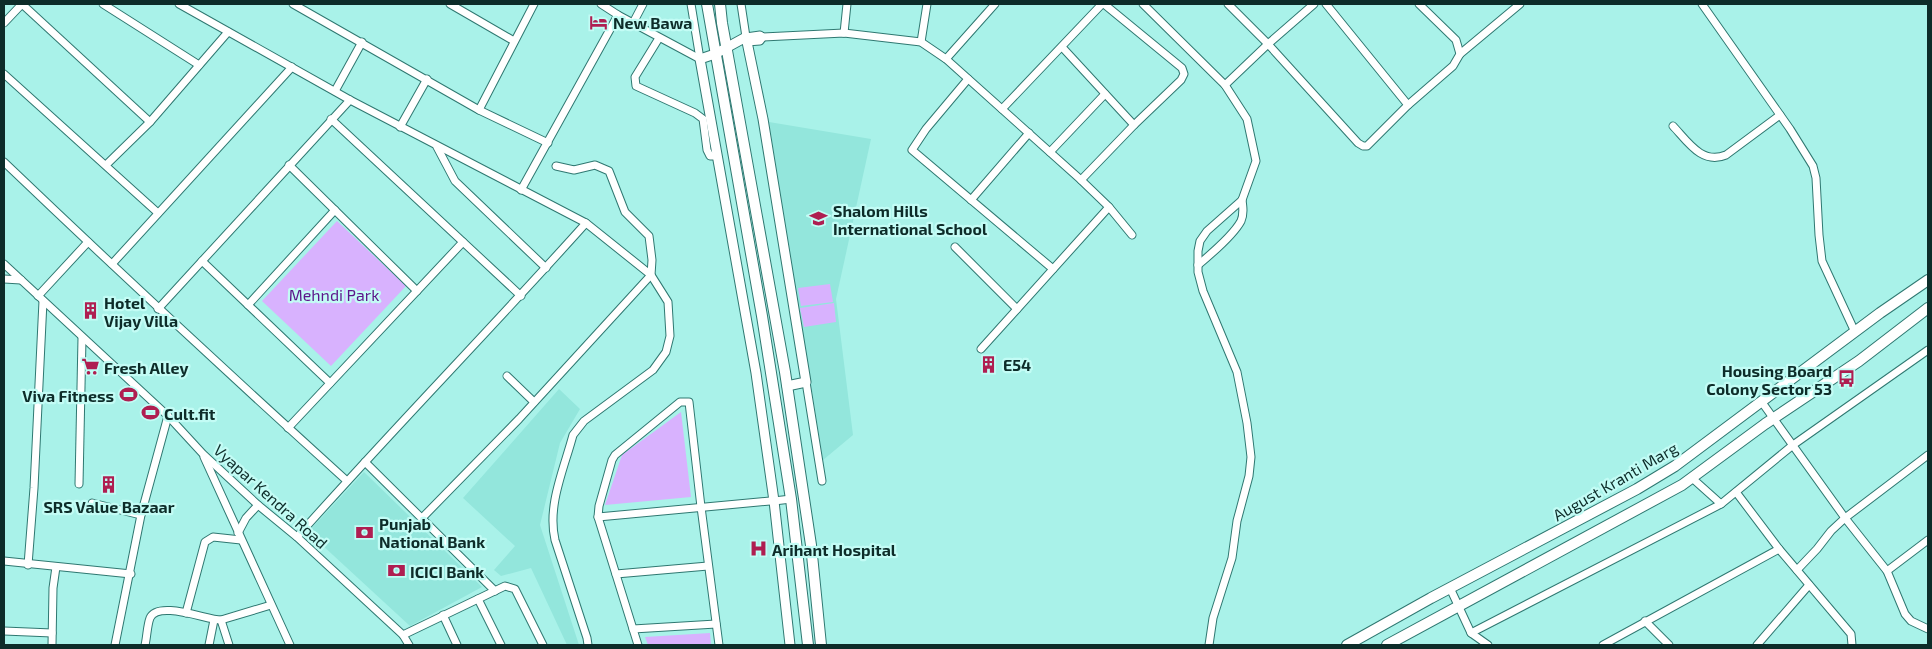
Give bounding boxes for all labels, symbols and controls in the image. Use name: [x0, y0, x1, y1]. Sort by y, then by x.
hotel icon: New Bawa: [589, 12, 609, 32]
place label: New Bawa: [613, 13, 692, 32]
place label: Shalom Hills International School: [833, 201, 988, 238]
school or university icon: Shalom Hills International School: [809, 209, 829, 229]
park label: Mehndi Park: [289, 285, 379, 304]
place label: Hotel Vijay Villa: [104, 293, 178, 331]
building icon: Hotel Vijay Villa: [80, 301, 100, 321]
building icon: E54: [979, 354, 999, 374]
place label: E54: [1003, 355, 1031, 374]
supermarket icon: Fresh Alley: [80, 357, 100, 377]
place label: Fresh Alley: [104, 358, 189, 378]
place label: Housing Board Colony Sector 53: [1706, 361, 1832, 399]
bus stop icon: Housing Board Colony Sector 53: [1836, 369, 1856, 389]
sports icon: Viva Fitness: [118, 385, 138, 405]
place label: Viva Fitness: [22, 386, 114, 405]
sports icon: Cult.fit: [140, 403, 160, 423]
place label: Cult.fit: [164, 404, 216, 423]
street label: August Kranti Marg: [1549, 438, 1681, 524]
street label: Vyapar Kendra Road: [210, 440, 332, 552]
building icon: SRS Value Bazaar: [99, 474, 119, 494]
place label: SRS Value Bazaar: [43, 497, 175, 516]
place label: Punjab National Bank: [379, 514, 485, 551]
bank icon: Punjab National Bank: [355, 522, 375, 542]
hospital icon: Arihant Hospital: [748, 539, 768, 559]
place label: Arihant Hospital: [772, 540, 897, 559]
bank icon: ICICI Bank: [386, 561, 406, 581]
place label: ICICI Bank: [410, 562, 484, 581]

